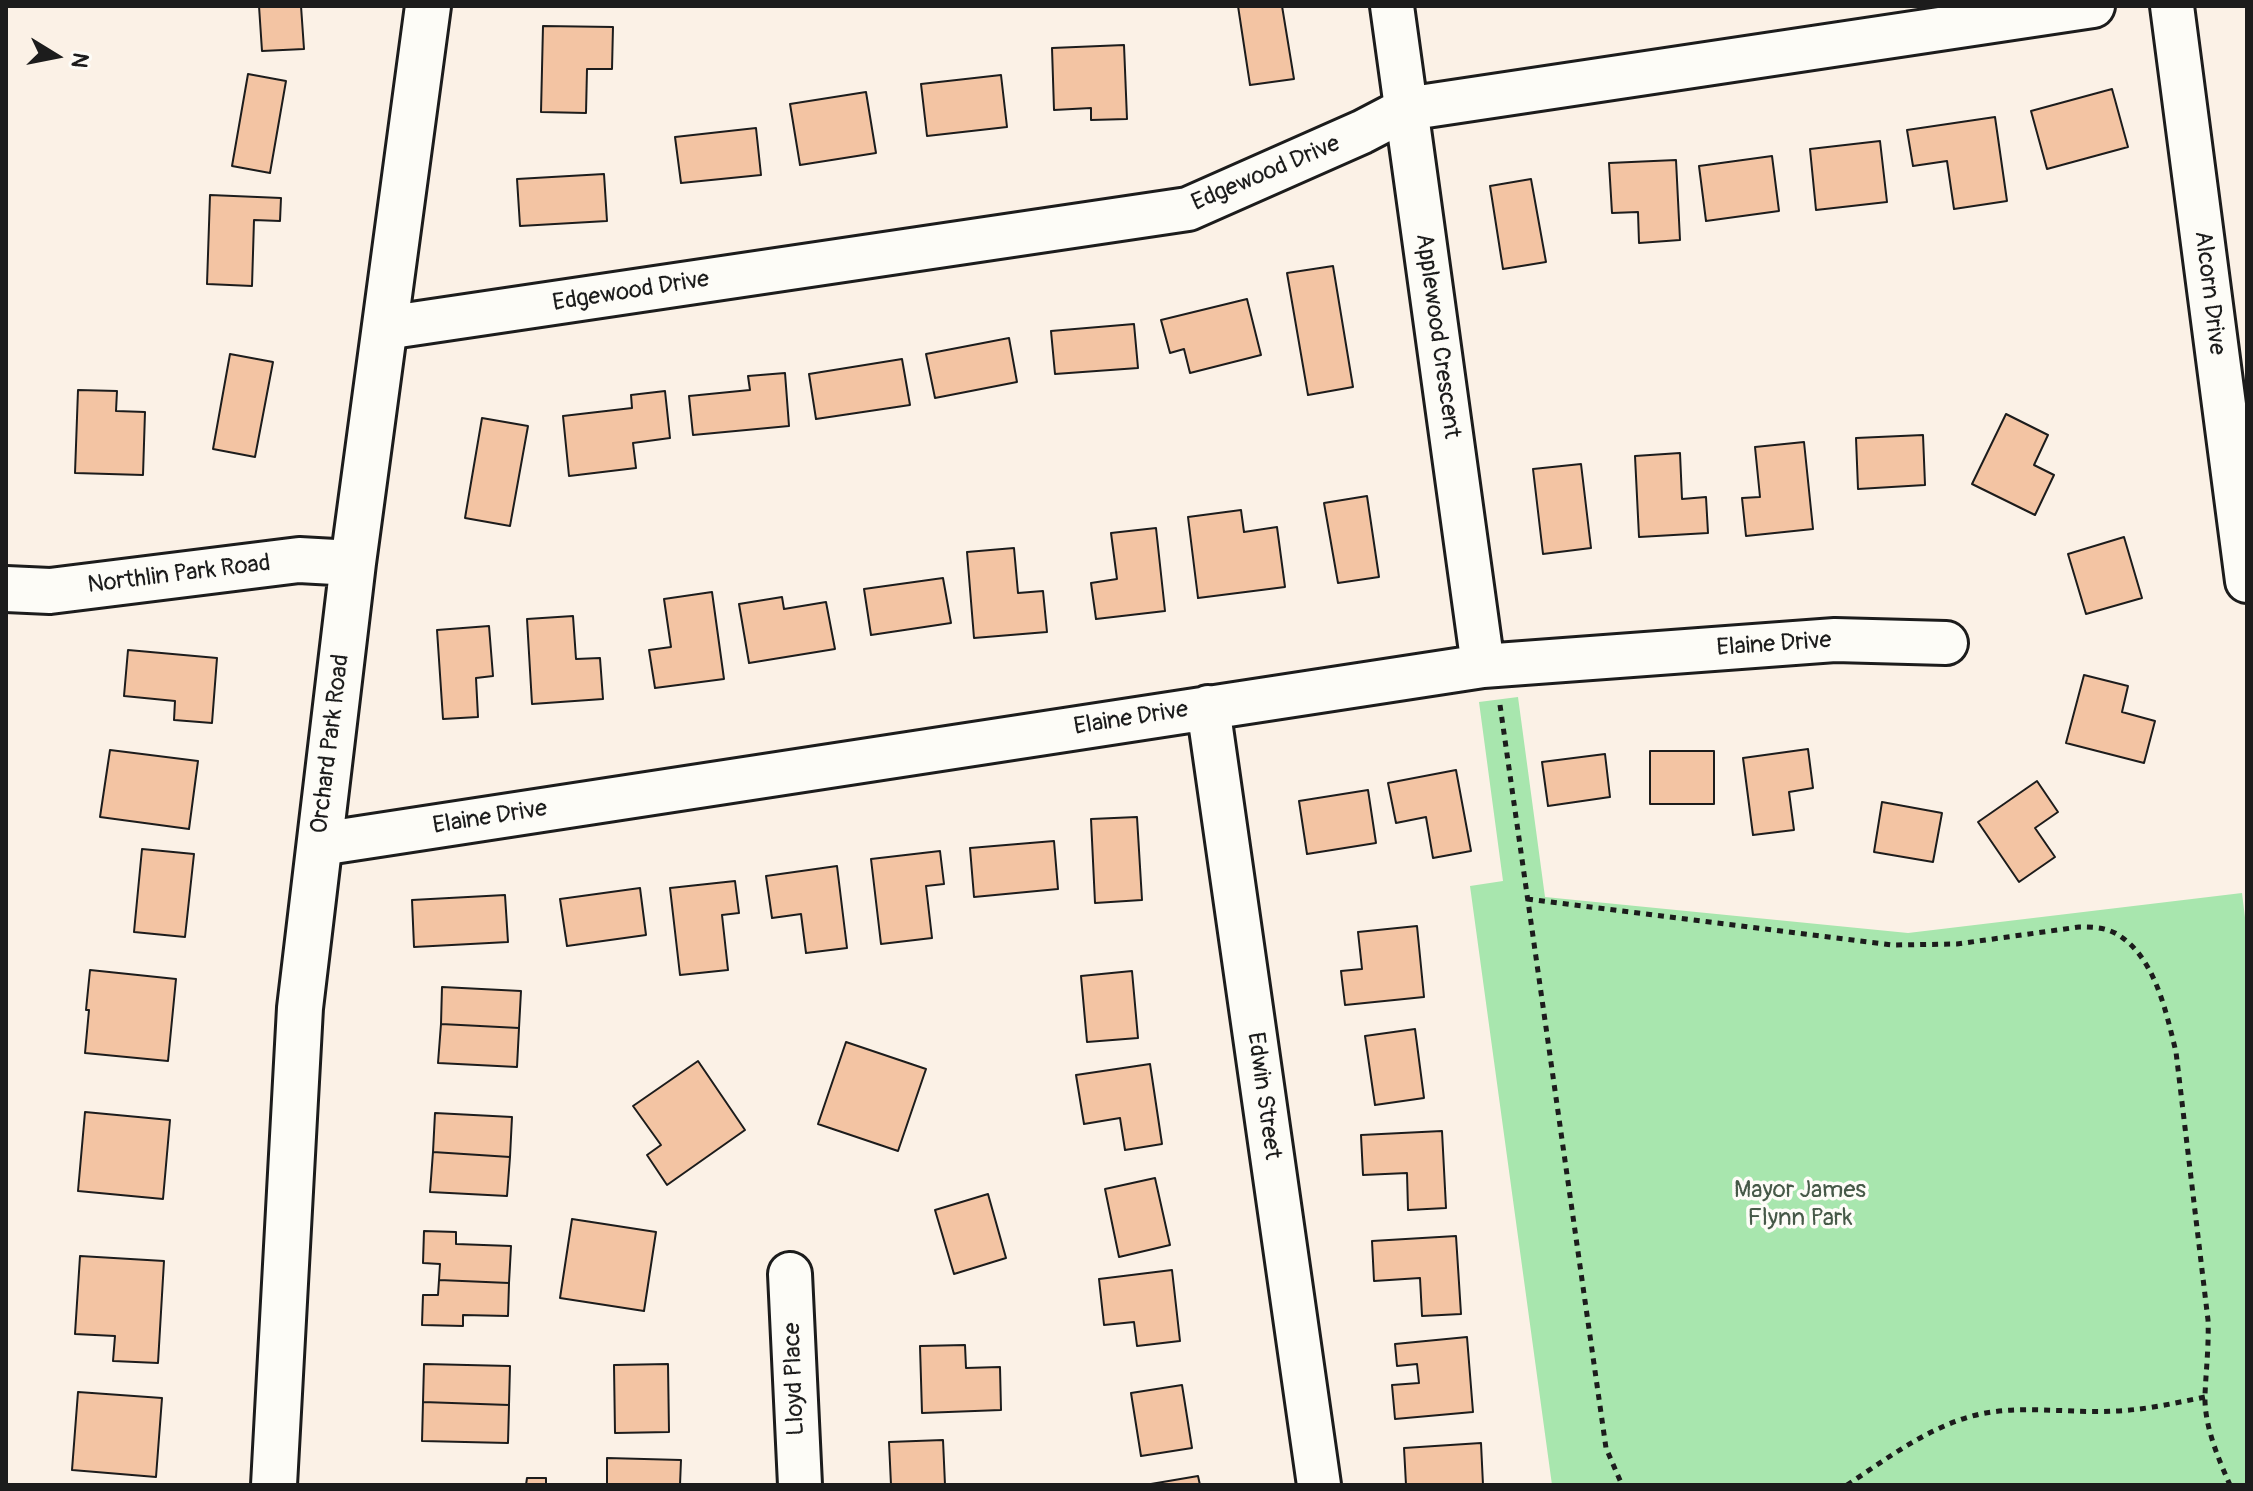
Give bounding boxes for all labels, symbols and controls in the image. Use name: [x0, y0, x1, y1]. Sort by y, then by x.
north arrow: [16, 16, 96, 96]
text: N: [65, 50, 95, 70]
street label: Edgewood Drive: [1188, 130, 1344, 218]
street label: Alcorn Drive: [2187, 229, 2231, 357]
street label: Applewood Crescent: [1408, 232, 1466, 440]
street label: Edgewood Drive: [551, 265, 711, 319]
street label: Northlin Park Road: [86, 549, 272, 601]
street label: Elaine Drive: [1716, 627, 1832, 663]
street label: Orchard Park Road: [306, 653, 356, 835]
street label: Elaine Drive: [1072, 696, 1190, 742]
street label: Elaine Drive: [431, 795, 549, 841]
street label: Edwin Street: [1240, 1030, 1286, 1162]
park label: Mayor James Flynn Park: [1734, 1177, 1866, 1233]
street label: Lloyd Place: [779, 1322, 811, 1436]

